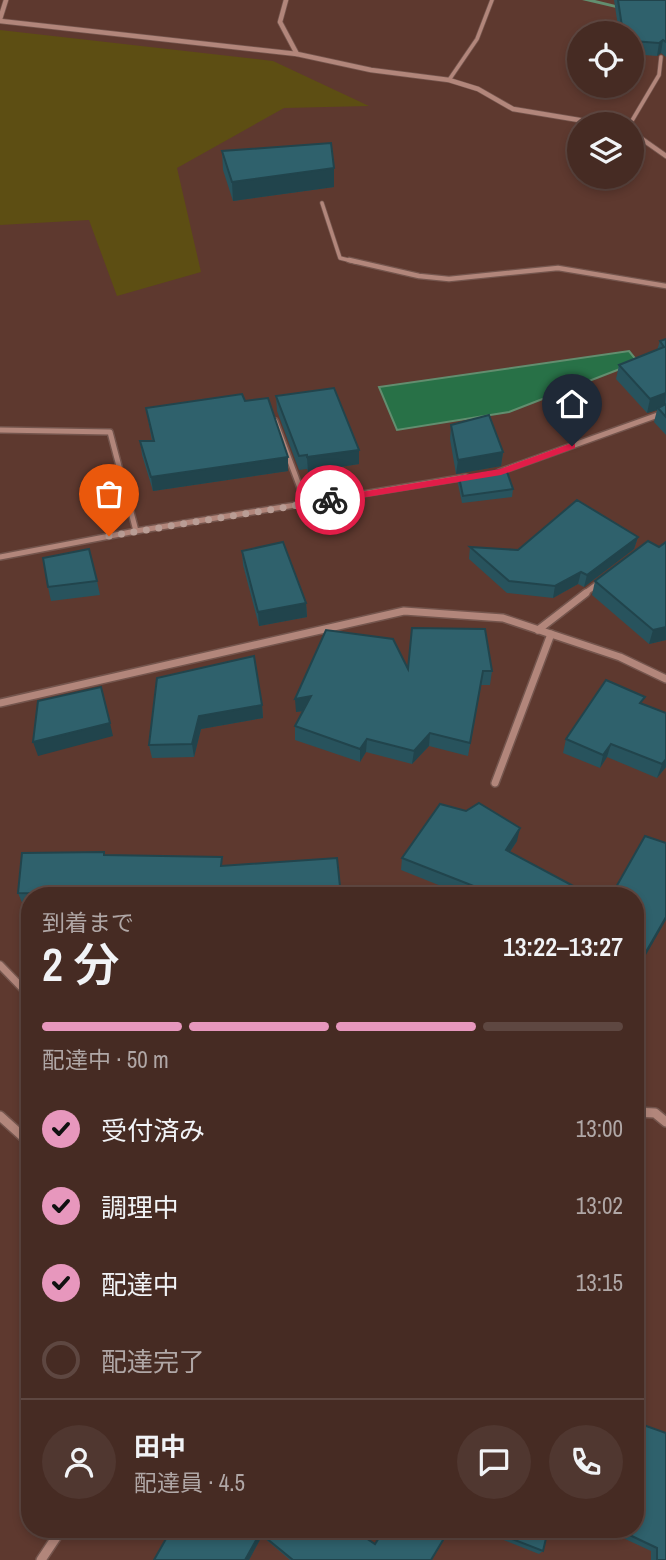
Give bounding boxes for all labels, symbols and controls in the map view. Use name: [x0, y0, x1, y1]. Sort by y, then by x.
map controls: [567, 21, 644, 189]
button: locate: [567, 21, 644, 98]
button: layers: [567, 112, 644, 189]
pin: [542, 374, 602, 446]
icon: home: [553, 385, 591, 423]
pin: [79, 464, 139, 536]
courier: [295, 465, 365, 535]
icon: bag: [90, 475, 128, 513]
icon: bike: [311, 481, 349, 519]
text: 到着まで: [42, 907, 134, 938]
text: 13:22–13:27: [503, 929, 623, 964]
text: 2 分: [42, 933, 119, 995]
text: 配達中 · 50 m: [42, 1044, 169, 1075]
icon: check: [42, 1110, 80, 1148]
text: 受付済み: [101, 1113, 205, 1148]
text: 13:00: [576, 1113, 623, 1144]
icon: check: [42, 1187, 80, 1225]
text: 調理中: [101, 1190, 179, 1225]
text: 13:02: [576, 1190, 623, 1221]
icon: check: [42, 1264, 80, 1302]
text: 配達中: [101, 1267, 179, 1302]
text: 13:15: [576, 1267, 623, 1298]
text: 配達完了: [101, 1344, 205, 1379]
button: person: [42, 1425, 116, 1499]
button: chat: [457, 1425, 531, 1499]
button: phone: [549, 1425, 623, 1499]
text: 田中: [134, 1429, 186, 1464]
text: 配達員 · 4.5: [134, 1467, 245, 1498]

